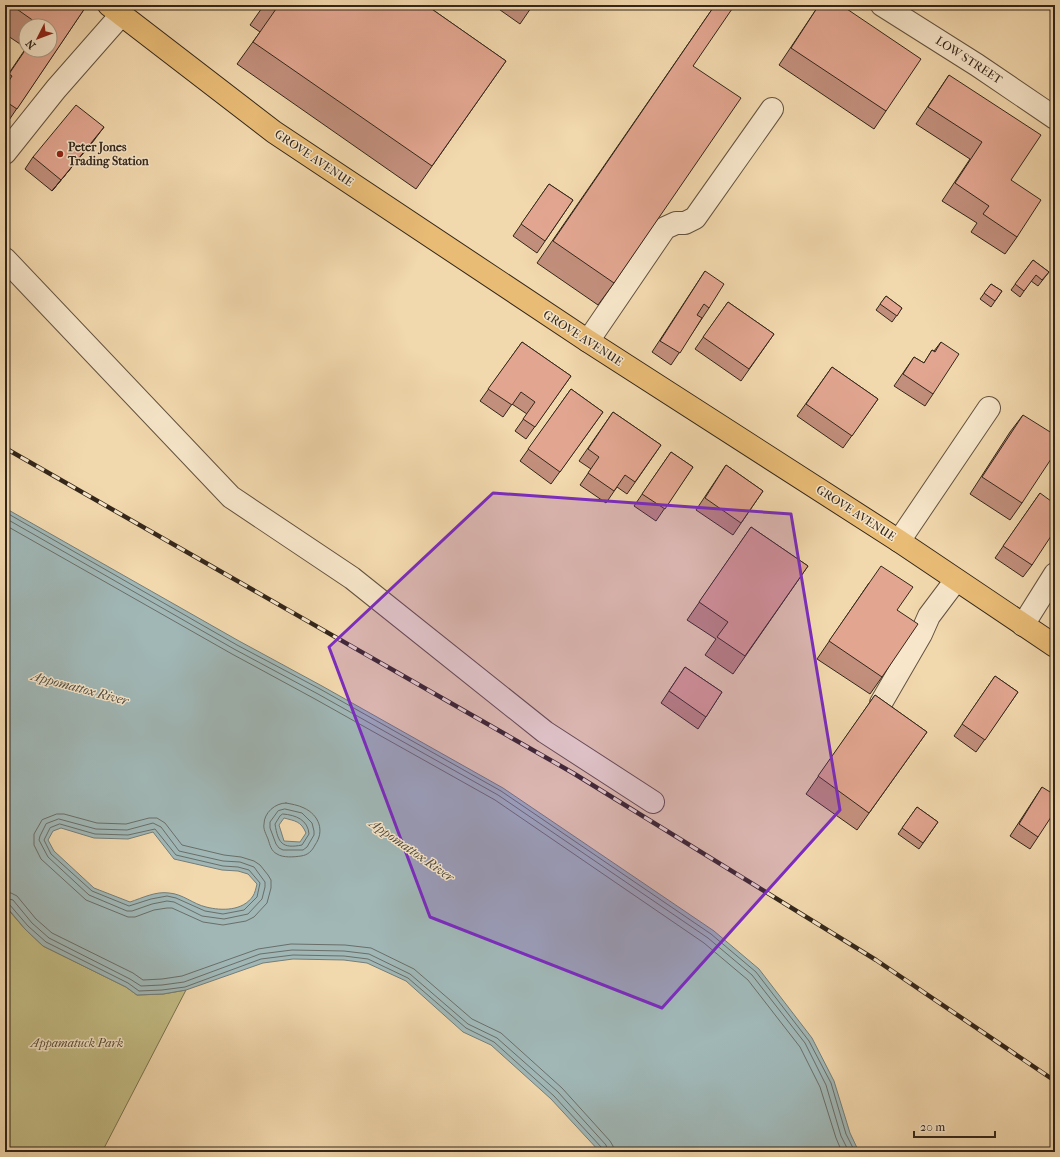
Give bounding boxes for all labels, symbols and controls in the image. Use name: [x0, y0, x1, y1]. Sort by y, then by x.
north arrow: [18, 18, 58, 58]
street label: LOW STREET: [933, 33, 1006, 87]
text: N: [23, 36, 39, 52]
street label: GROVE AVENUE: [272, 127, 356, 189]
place label: Peter Jones Trading Station: [67, 140, 150, 169]
marker: Peter Jones Trading Station: [55, 149, 65, 159]
street label: GROVE AVENUE: [541, 307, 625, 369]
street label: GROVE AVENUE: [814, 482, 898, 544]
water label: Appomattox River: [28, 667, 131, 708]
water label: Appomattox River: [365, 814, 458, 885]
park label: Appamatuck Park: [29, 1036, 123, 1050]
scale bar: [914, 1113, 995, 1139]
text: 20 m: [920, 1120, 945, 1134]

